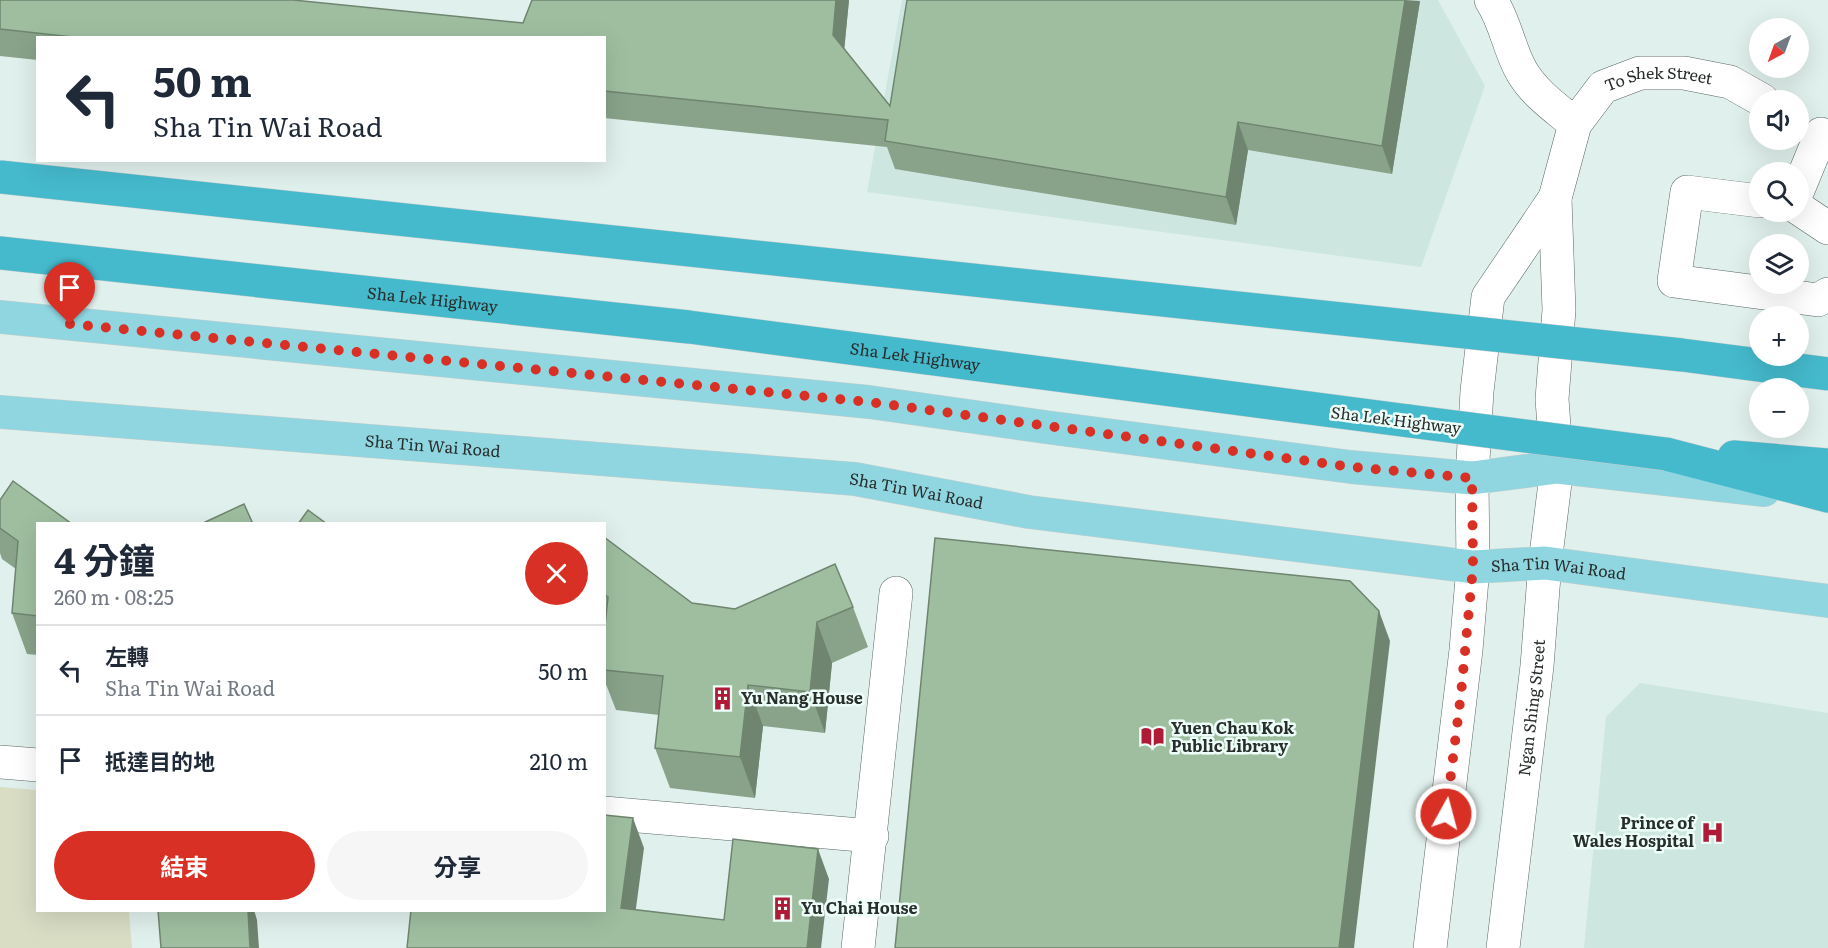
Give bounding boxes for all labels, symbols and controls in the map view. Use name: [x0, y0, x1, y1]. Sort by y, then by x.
north arrow: [1749, 18, 1809, 78]
map controls: [1749, 18, 1809, 438]
text: 50 m: [153, 48, 252, 110]
icon: left: [54, 60, 132, 138]
street label: To Shek Street: [1600, 60, 1715, 97]
button: sound: [1749, 90, 1809, 150]
text: Sha Tin Wai Road: [153, 105, 382, 145]
button: search: [1749, 162, 1809, 222]
button: layers: [1749, 234, 1809, 294]
pin: [44, 262, 95, 324]
icon: arrive: [53, 271, 86, 304]
street label: Sha Lek Highway: [366, 280, 500, 317]
button: +: [1749, 306, 1809, 366]
street label: Sha Lek Highway: [849, 335, 983, 376]
button: −: [1749, 378, 1809, 438]
street label: Sha Lek Highway: [1330, 399, 1464, 439]
street label: Sha Tin Wai Road: [364, 428, 502, 462]
street label: Sha Tin Wai Road: [849, 466, 986, 514]
text: 4 分鐘: [54, 532, 155, 585]
button: close: [525, 542, 588, 605]
street label: Sha Tin Wai Road: [1490, 549, 1628, 585]
text: 260 m · 08:25: [54, 581, 174, 611]
street label: Ngan Shing Street: [1511, 638, 1550, 777]
text: 左轉: [105, 639, 149, 672]
icon: left: [54, 654, 87, 687]
text: 50 m: [538, 654, 588, 687]
text: Sha Tin Wai Road: [105, 672, 275, 702]
building icon: Yu Nang House: [710, 685, 736, 711]
place label: Yu Nang House: [741, 685, 863, 709]
place label: Yuen Chau Kok Public Library: [1171, 715, 1294, 757]
library icon: Yuen Chau Kok Public Library: [1140, 724, 1166, 750]
icon: arrive: [54, 744, 87, 777]
text: 抵達目的地: [105, 744, 215, 777]
text: 210 m: [529, 744, 588, 777]
position arrow: [1414, 782, 1478, 846]
place label: Prince of Wales Hospital: [1573, 810, 1696, 852]
hospital icon: Prince of Wales Hospital: [1699, 819, 1725, 845]
button: 結束: [54, 831, 315, 900]
button: 分享: [327, 831, 588, 900]
building icon: Yu Chai House: [770, 895, 796, 921]
place label: Yu Chai House: [801, 895, 918, 919]

